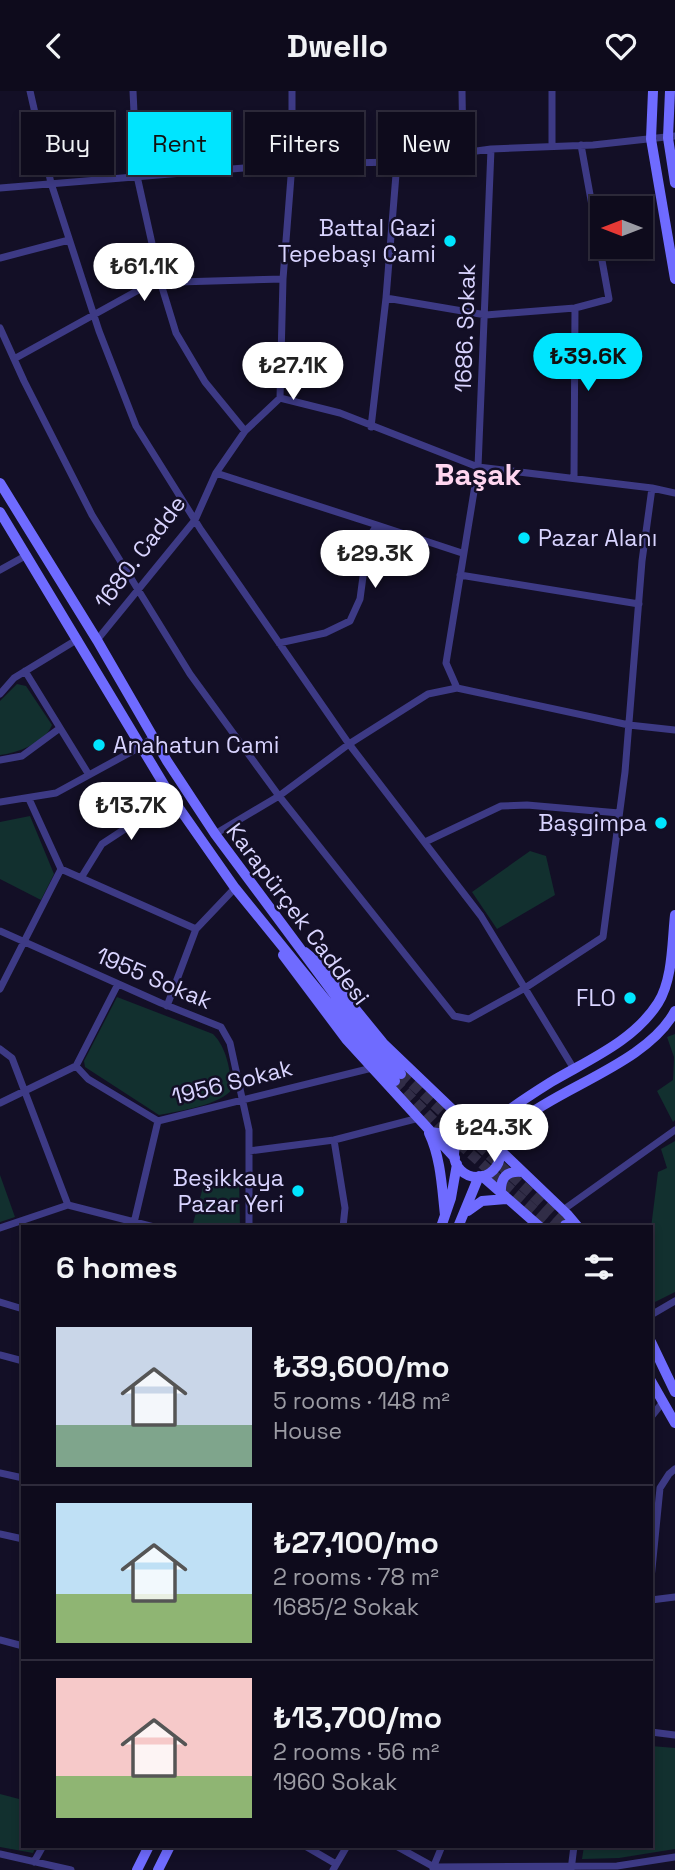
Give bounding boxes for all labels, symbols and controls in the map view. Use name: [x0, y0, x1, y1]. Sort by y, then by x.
text: Dwello: [287, 26, 388, 66]
icon: back: [35, 27, 73, 65]
icon: heart: [602, 27, 640, 65]
chip: Buy: [21, 112, 114, 175]
chip: Rent: [128, 112, 231, 175]
chip: Filters: [245, 112, 364, 175]
chip: New: [378, 112, 475, 175]
north arrow: [590, 196, 653, 259]
map controls: [590, 196, 653, 259]
place label: Battal Gazi Tepebaşı Cami: [278, 213, 436, 269]
marker: Battal Gazi Tepebaşı Cami: [442, 233, 458, 249]
pin: ₺61.1K: [87, 243, 201, 303]
text: ₺61.1K: [109, 251, 179, 281]
street label: 1686. Sokak: [448, 263, 482, 393]
pin: ₺39.6K: [531, 334, 645, 393]
text: ₺39.6K: [549, 341, 627, 371]
pin: ₺27.1K: [236, 343, 350, 402]
text: ₺27.1K: [258, 350, 328, 380]
district label: Başak: [435, 455, 522, 494]
street label: 1680. Cadde: [88, 489, 192, 615]
place label: Pazar Alanı: [538, 523, 657, 553]
marker: Pazar Alanı: [516, 530, 532, 546]
pin: ₺29.3K: [318, 531, 432, 590]
text: ₺29.3K: [336, 538, 414, 568]
place label: Anahatun Cami: [113, 730, 279, 760]
marker: Anahatun Cami: [91, 737, 107, 753]
pin: ₺13.7K: [74, 783, 188, 842]
text: ₺13.7K: [95, 790, 167, 820]
place label: Başgimpa: [538, 808, 647, 838]
marker: Başgimpa: [653, 815, 669, 831]
street label: Karapürçek Caddesi: [220, 817, 376, 1011]
street label: 1955 Sokak: [91, 940, 217, 1016]
place label: FLO: [576, 983, 616, 1013]
marker: FLO: [622, 990, 638, 1006]
street label: 1956 Sokak: [168, 1053, 296, 1111]
pin: ₺24.3K: [437, 1105, 551, 1164]
text: ₺24.3K: [455, 1112, 533, 1142]
place label: Beşikkaya Pazar Yeri: [173, 1163, 284, 1219]
marker: Beşikkaya Pazar Yeri: [290, 1183, 306, 1199]
text: 6 homes: [56, 1248, 178, 1287]
icon: filters: [580, 1248, 618, 1286]
text: ₺39,600/mo: [273, 1347, 450, 1386]
icon: home: [112, 1355, 196, 1439]
text: 5 rooms · 148 m²: [273, 1386, 450, 1416]
text: House: [273, 1416, 342, 1446]
text: ₺27,100/mo: [273, 1523, 439, 1562]
icon: home: [112, 1531, 196, 1615]
text: 2 rooms · 78 m²: [273, 1562, 439, 1592]
text: 1685/2 Sokak: [273, 1592, 419, 1622]
text: ₺13,700/mo: [273, 1698, 442, 1737]
icon: home: [112, 1706, 196, 1790]
text: 2 rooms · 56 m²: [273, 1737, 439, 1767]
text: 1960 Sokak: [273, 1767, 397, 1797]

